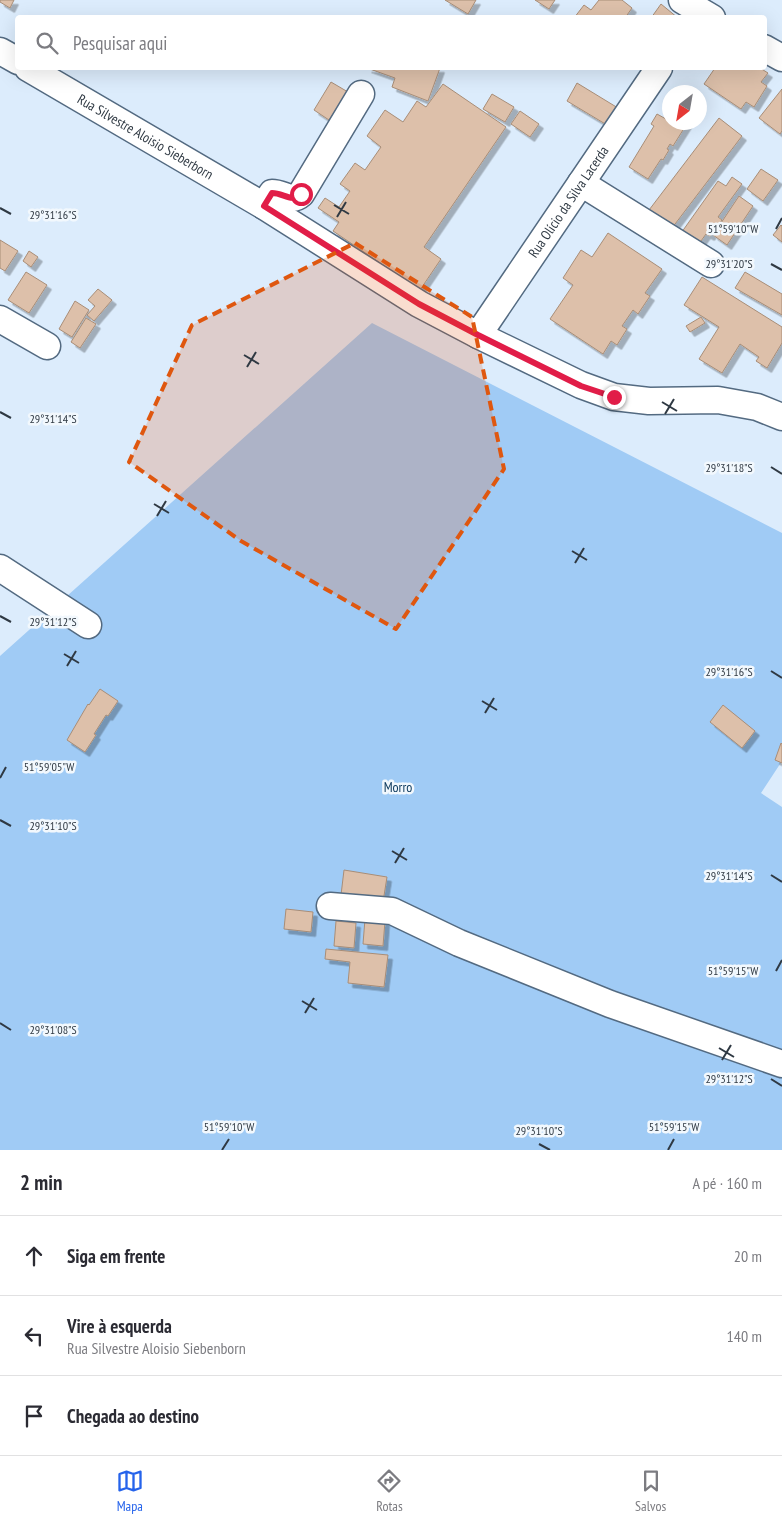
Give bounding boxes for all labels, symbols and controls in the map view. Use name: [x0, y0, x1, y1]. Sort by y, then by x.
search box: [15, 15, 767, 70]
icon: search: [33, 29, 61, 57]
text: Pesquisar aqui: [73, 31, 167, 55]
north arrow: [662, 85, 707, 130]
street label: Rua Silvestre Aloisio Sieberborn: [74, 90, 217, 183]
street label: Rua Olício da Silva Lacerda: [524, 143, 612, 261]
route start: [290, 183, 313, 206]
text: 29°31'16"S: [29, 207, 77, 222]
text: 51°59'10"W: [708, 221, 758, 236]
text: 29°31'20"S: [705, 256, 753, 271]
route end: [603, 386, 626, 409]
text: 29°31'14"S: [29, 411, 77, 426]
text: 29°31'18"S: [705, 460, 753, 475]
text: 29°31'12"S: [29, 614, 77, 629]
text: 29°31'16"S: [705, 664, 753, 679]
text: 51°59'05"W: [24, 759, 74, 774]
park label: Morro: [384, 778, 412, 796]
text: 29°31'10"S: [29, 818, 77, 833]
text: 29°31'14"S: [705, 868, 753, 883]
text: 51°59'15"W: [708, 963, 758, 978]
text: 29°31'08"S: [29, 1022, 77, 1037]
text: 29°31'12"S: [705, 1071, 753, 1086]
text: 51°59'10"W: [204, 1119, 254, 1134]
text: 51°59'15"W: [649, 1119, 699, 1134]
text: 29°31'10"S: [515, 1123, 563, 1138]
text: 2 min: [20, 1169, 62, 1196]
text: A pé · 160 m: [692, 1173, 762, 1193]
icon: ahead: [20, 1242, 48, 1270]
text: Siga em frente: [67, 1244, 165, 1268]
text: 20 m: [734, 1246, 762, 1266]
text: Vire à esquerda: [67, 1314, 172, 1338]
icon: left: [20, 1322, 48, 1350]
text: 140 m: [727, 1326, 762, 1346]
text: Rua Silvestre Aloisio Siebenborn: [67, 1338, 246, 1358]
icon: arrive: [20, 1402, 48, 1430]
text: Chegada ao destino: [67, 1404, 199, 1428]
tab: Mapa: [116, 1467, 144, 1515]
tab: Rotas: [375, 1467, 403, 1515]
tab: Salvos: [635, 1467, 666, 1515]

